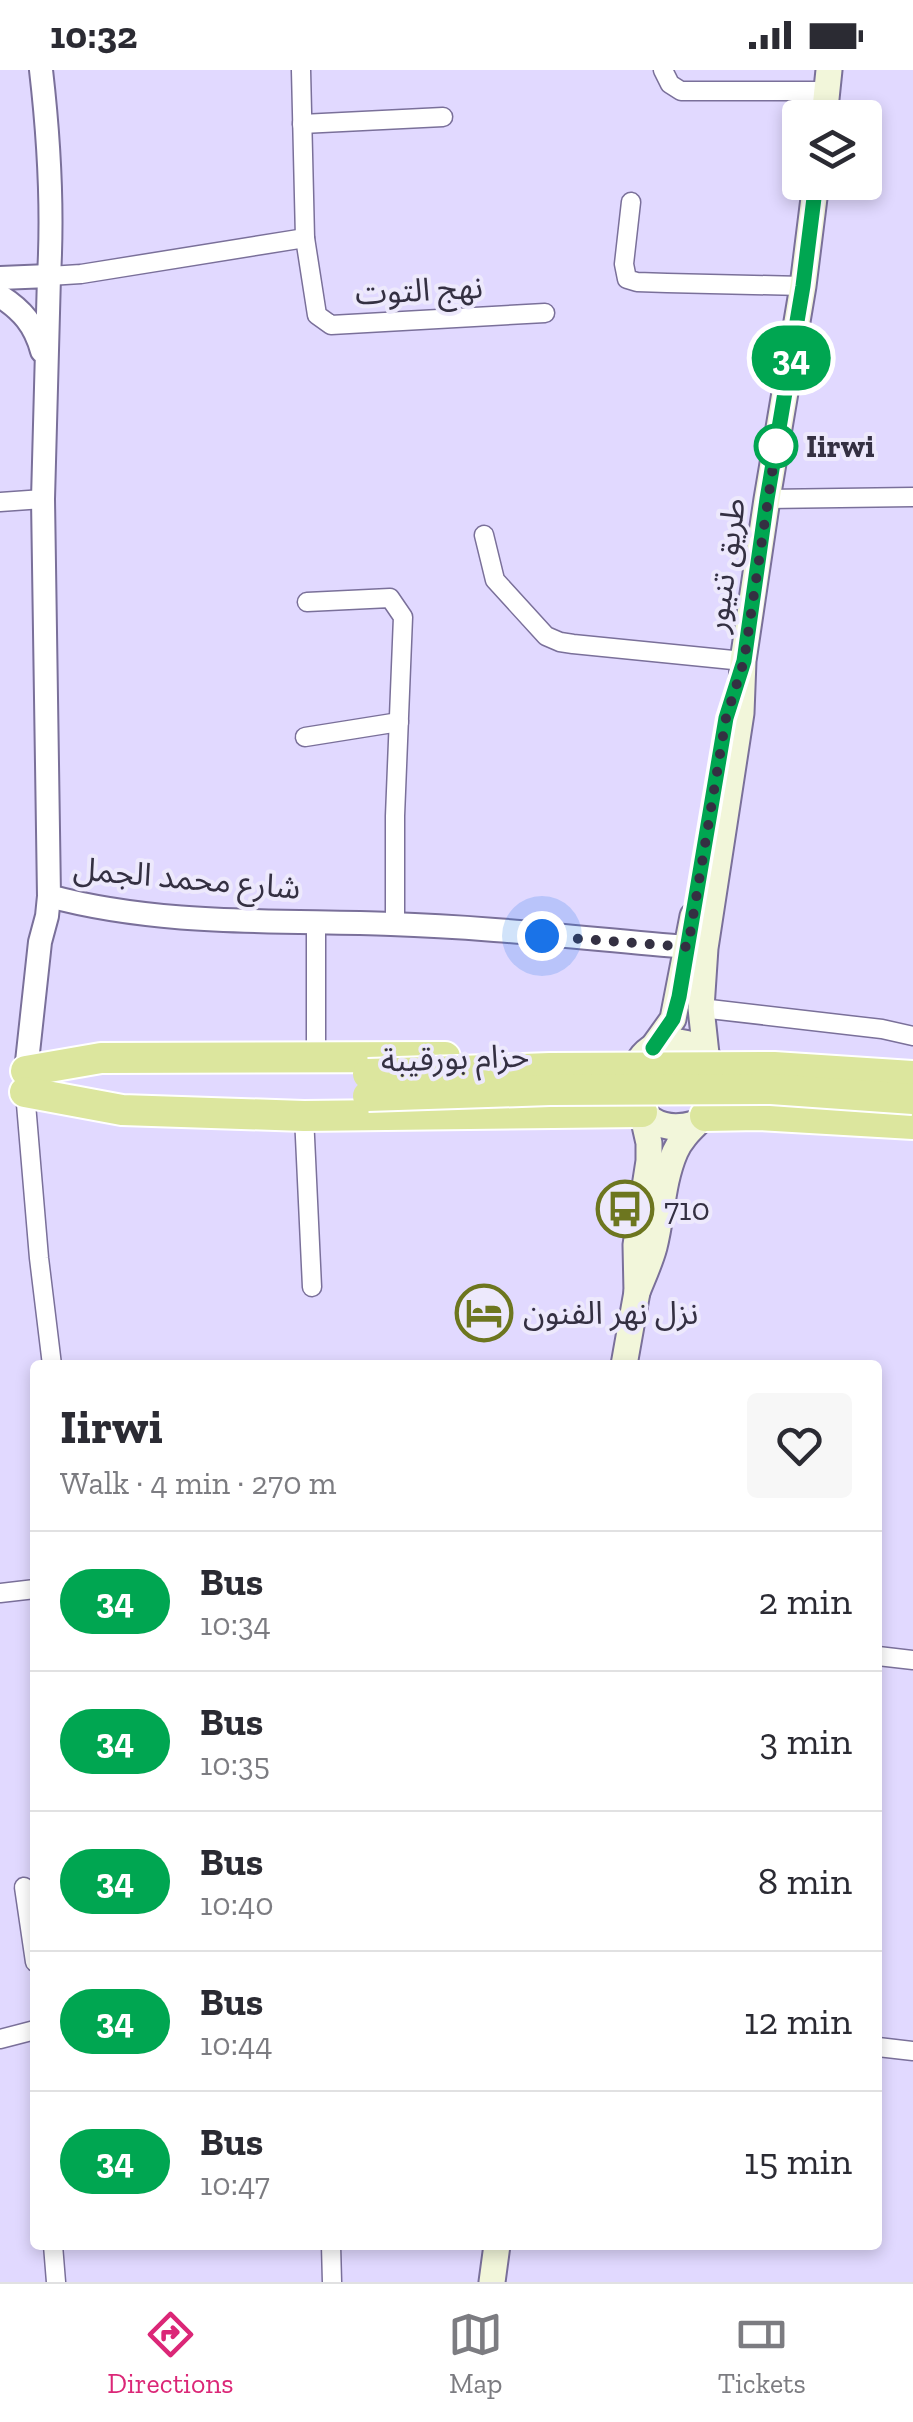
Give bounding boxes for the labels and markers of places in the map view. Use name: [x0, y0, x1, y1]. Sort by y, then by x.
marker: Iirwi: [755, 425, 797, 467]
place label: Iirwi: [806, 427, 875, 465]
bus stop icon: 710: [595, 1179, 655, 1239]
place label: 710: [664, 1190, 710, 1228]
hotel icon: نزل نهر الفنون: [454, 1283, 514, 1343]
place label: نزل نهر الفنون: [523, 1294, 698, 1332]

